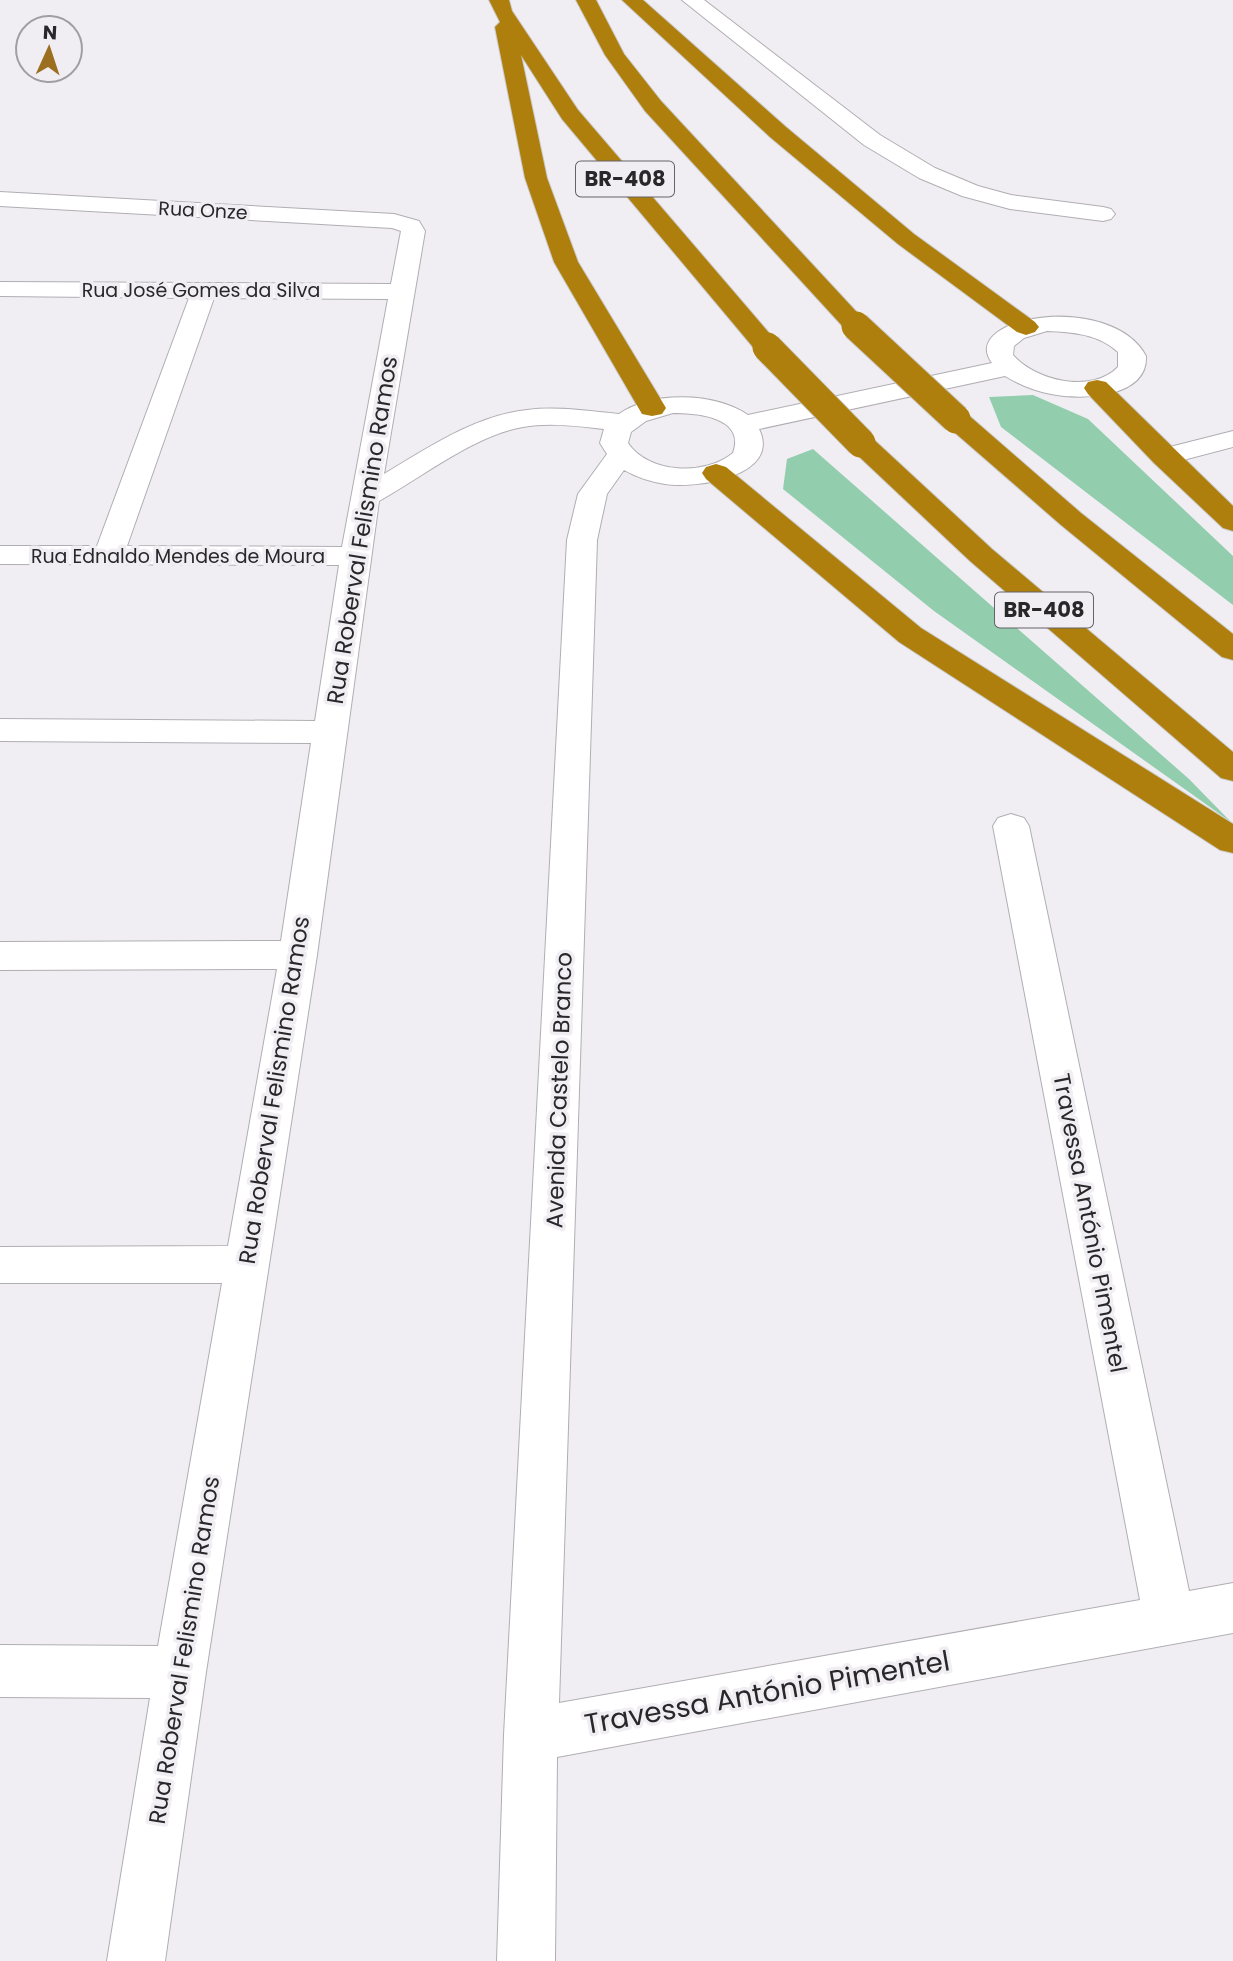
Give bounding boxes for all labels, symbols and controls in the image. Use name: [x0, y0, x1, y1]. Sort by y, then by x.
north arrow: [14, 14, 84, 84]
text: N: [42, 19, 58, 46]
road number: BR-408: [576, 162, 674, 196]
street label: Rua Onze: [158, 195, 248, 226]
street label: Rua José Gomes da Silva: [82, 277, 320, 304]
street label: Rua Roberval Felismino Ramos: [319, 354, 405, 706]
street label: Rua Ednaldo Mendes de Moura: [31, 543, 325, 570]
road number: BR-408: [995, 592, 1093, 628]
street label: Rua Roberval Felismino Ramos: [231, 914, 317, 1266]
street label: Avenida Castelo Branco: [538, 951, 580, 1229]
street label: Travessa António Pimentel: [1045, 1071, 1135, 1375]
street label: Rua Roberval Felismino Ramos: [141, 1474, 227, 1826]
street label: Travessa António Pimentel: [582, 1641, 953, 1744]

